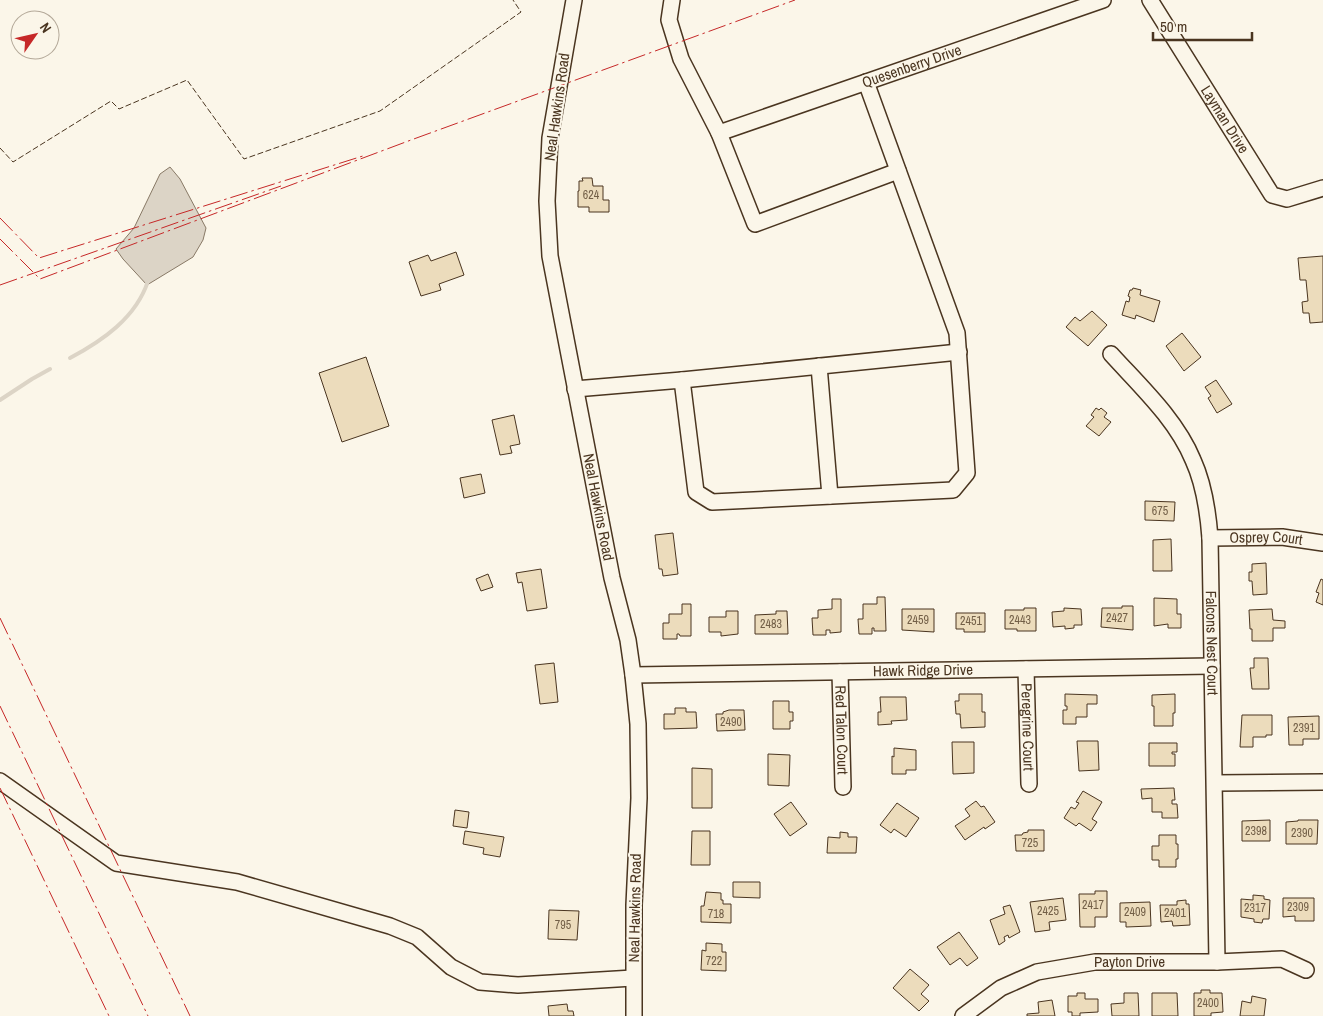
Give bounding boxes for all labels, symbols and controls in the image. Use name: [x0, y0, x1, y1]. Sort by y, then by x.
north arrow: [10, 10, 60, 60]
scale bar: [1153, 10, 1252, 42]
text: 50 m: [1160, 16, 1187, 37]
text: N: [36, 19, 56, 36]
street label: Quesenberry Drive: [859, 39, 964, 93]
street label: Neal Hawkins Road: [539, 52, 574, 162]
street label: Layman Drive: [1196, 81, 1255, 157]
house number: 624: [583, 187, 600, 203]
street label: Neal Hawkins Road: [578, 452, 619, 562]
house number: 675: [1152, 503, 1169, 519]
street label: Osprey Court: [1229, 526, 1305, 550]
street label: Falcons Nest Court: [1201, 590, 1224, 696]
house number: 2427: [1106, 610, 1128, 626]
house number: 2459: [907, 612, 929, 628]
house number: 2443: [1009, 612, 1031, 628]
house number: 2451: [960, 613, 982, 629]
house number: 2483: [760, 616, 782, 632]
street label: Hawk Ridge Drive: [873, 659, 973, 681]
street label: Peregrine Court: [1016, 683, 1040, 772]
street label: Red Talon Court: [830, 685, 854, 775]
house number: 2490: [720, 714, 742, 730]
house number: 2391: [1293, 720, 1315, 736]
house number: 2398: [1245, 823, 1267, 839]
house number: 2390: [1291, 825, 1313, 841]
house number: 725: [1022, 835, 1039, 851]
street label: Neal Hawkins Road: [623, 853, 646, 963]
house number: 2417: [1082, 897, 1104, 913]
house number: 2309: [1287, 899, 1309, 915]
house number: 2317: [1244, 900, 1266, 916]
house number: 2425: [1037, 903, 1059, 919]
house number: 2409: [1124, 904, 1146, 920]
house number: 2401: [1164, 905, 1186, 921]
house number: 718: [708, 906, 724, 922]
house number: 795: [555, 917, 572, 933]
street label: Payton Drive: [1094, 951, 1165, 972]
house number: 722: [706, 953, 722, 969]
house number: 2400: [1197, 995, 1219, 1011]

